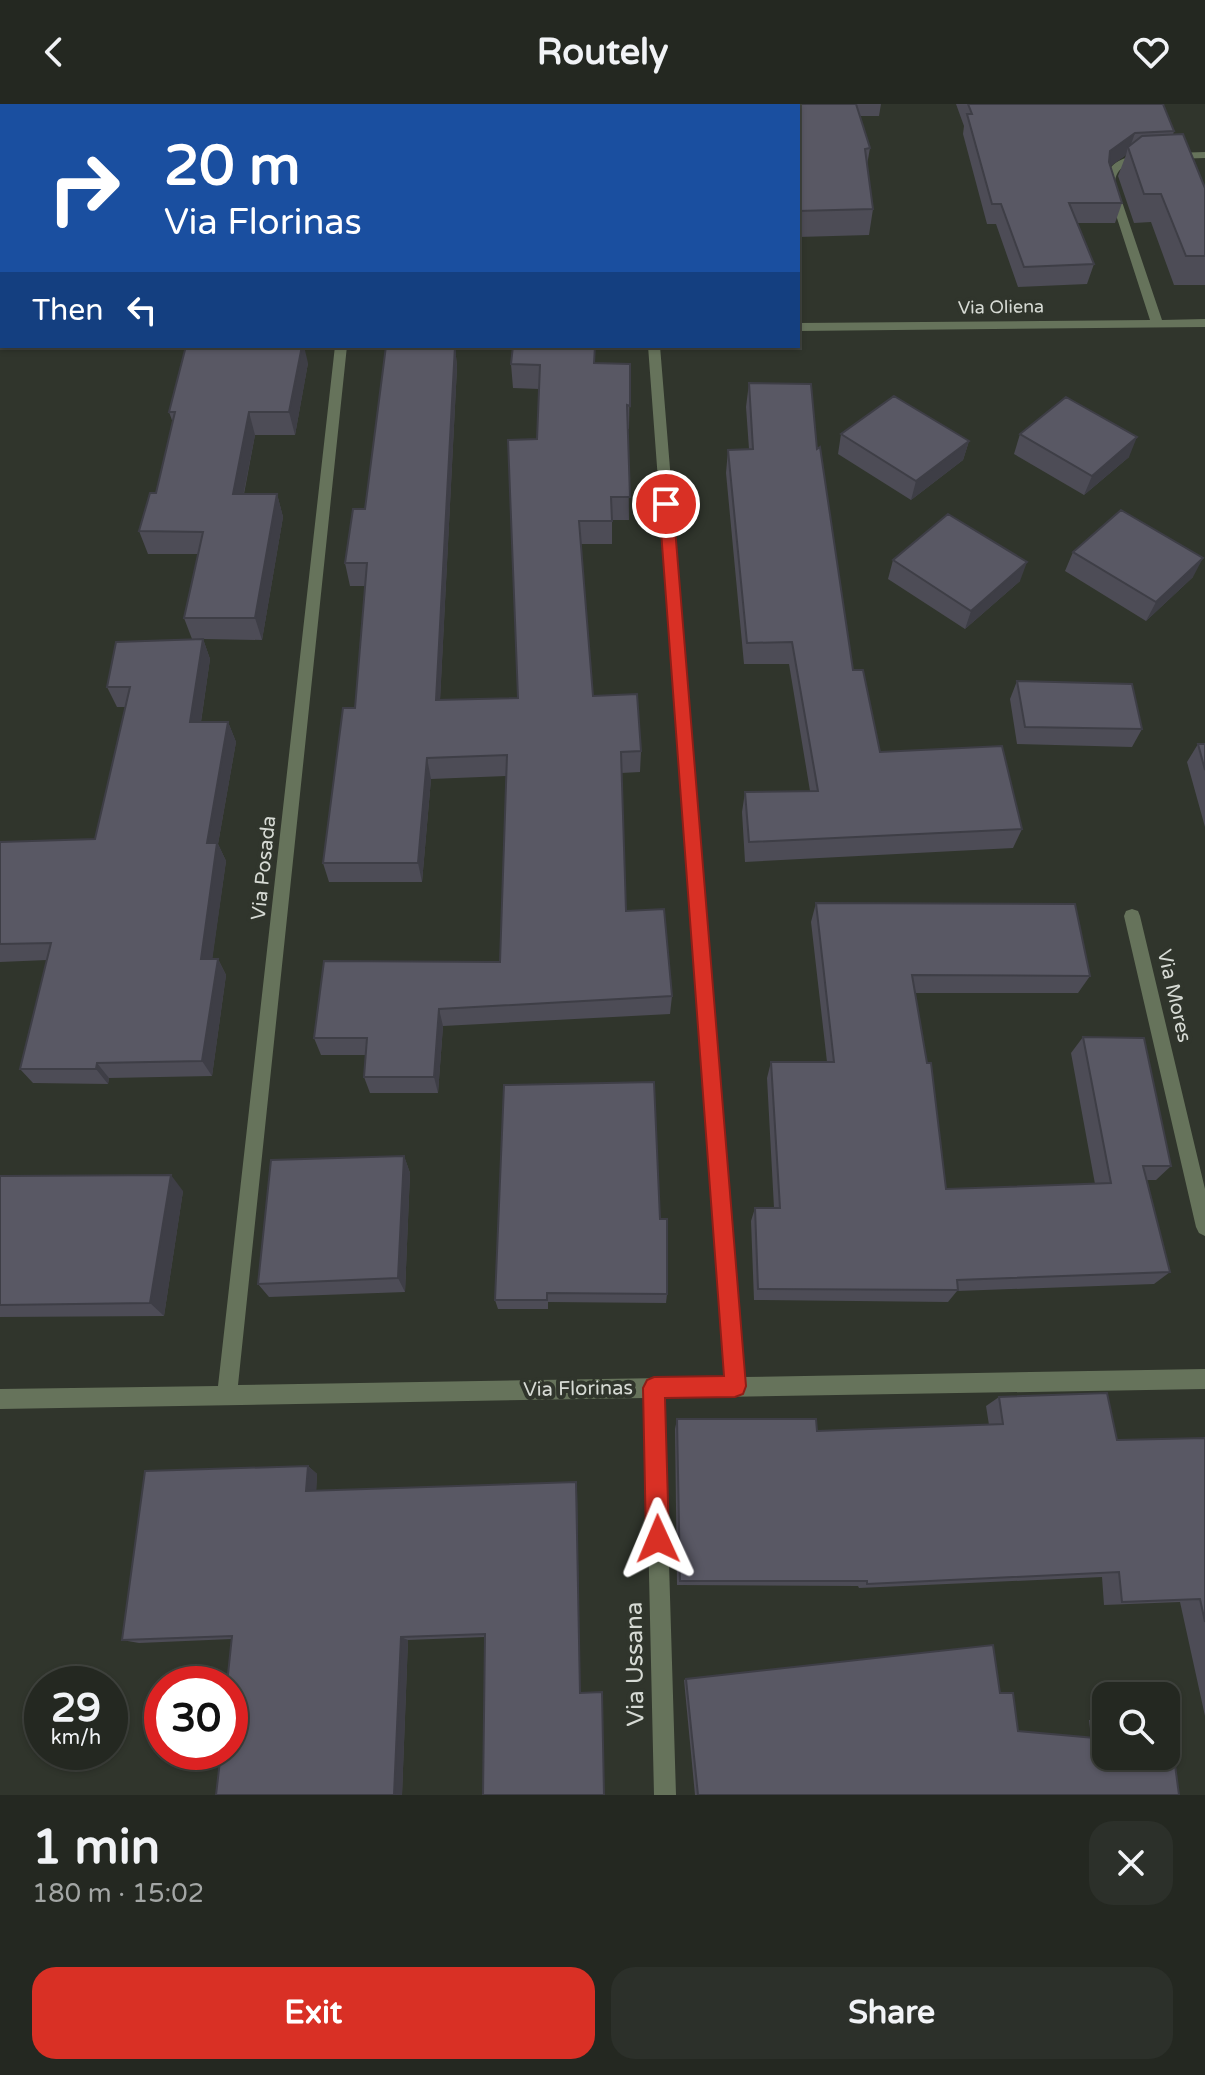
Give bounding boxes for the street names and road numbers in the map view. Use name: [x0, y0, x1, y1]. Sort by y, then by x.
street label: Via Oliena: [958, 295, 1044, 319]
street label: Via Posada: [247, 814, 281, 922]
street label: Via Mores: [1152, 947, 1196, 1045]
street label: Via Florinas: [523, 1376, 633, 1402]
street label: Via Ussana: [619, 1601, 651, 1727]

